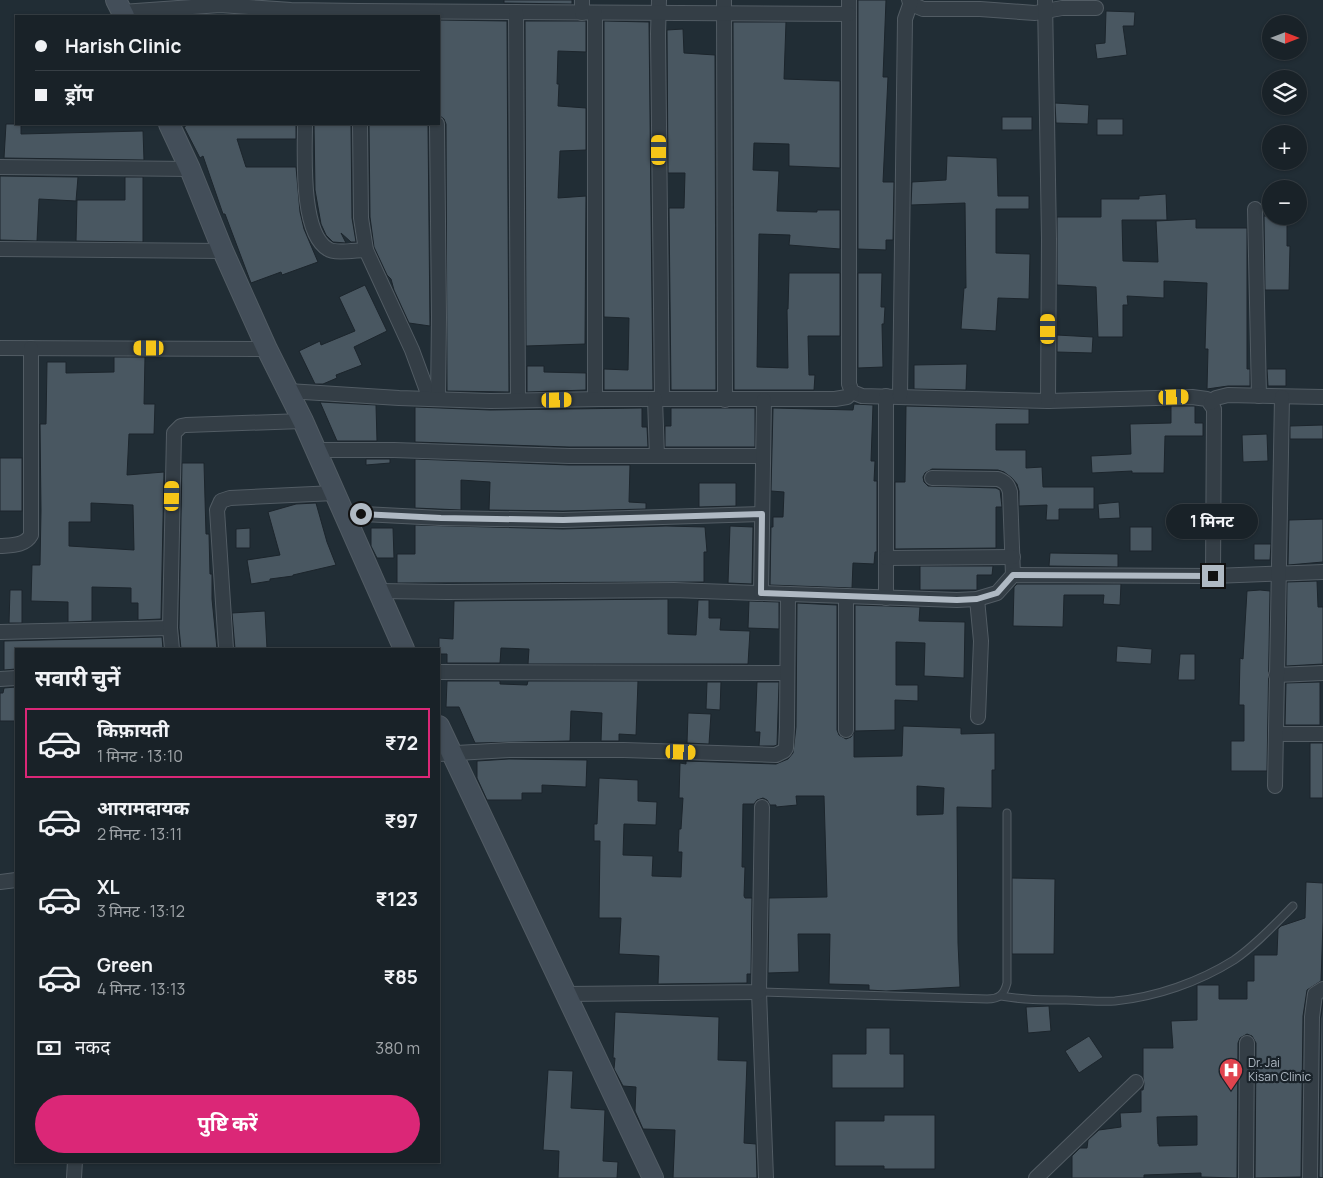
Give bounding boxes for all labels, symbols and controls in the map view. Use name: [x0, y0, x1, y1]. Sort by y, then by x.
north arrow: [1262, 15, 1308, 60]
map controls: [1262, 15, 1307, 225]
text: Harish Clinic: [65, 33, 181, 59]
button: layers: [1262, 70, 1307, 115]
text: ड्रॉप: [65, 81, 93, 107]
button: +: [1262, 125, 1307, 170]
car: [651, 135, 666, 165]
button: −: [1262, 180, 1307, 225]
car: [1040, 314, 1055, 344]
car: [134, 341, 164, 356]
car: [1158, 389, 1189, 405]
car: [541, 392, 572, 408]
car: [164, 481, 179, 511]
route start: [350, 503, 372, 525]
callout: 1 मिनट: [1167, 504, 1259, 538]
text: 1 मिनट: [1190, 510, 1234, 532]
route end: [1202, 565, 1224, 587]
text: सवारी चुनें: [35, 663, 120, 693]
text: किफ़ायती: [97, 717, 169, 743]
icon: car: [37, 721, 82, 766]
text: ₹72: [385, 730, 418, 756]
car: [665, 744, 696, 760]
text: 1 मिनट · 13:10: [97, 745, 183, 767]
text: आरामदायक: [97, 795, 189, 821]
icon: car: [37, 799, 82, 844]
text: ₹97: [384, 808, 418, 834]
text: 2 मिनट · 13:11: [97, 823, 182, 845]
text: XL: [97, 874, 120, 900]
icon: car: [37, 877, 82, 922]
text: ₹123: [376, 886, 418, 912]
text: 3 मिनट · 13:12: [97, 900, 185, 922]
text: Green: [97, 952, 153, 978]
icon: car: [37, 955, 82, 1000]
text: ₹85: [383, 964, 418, 990]
text: 4 मिनट · 13:13: [97, 978, 185, 1000]
icon: cash: [35, 1034, 63, 1062]
text: नकद: [75, 1034, 110, 1060]
text: 380 m: [375, 1037, 420, 1059]
place label: Dr. Jai Kisan Clinic: [1248, 1054, 1312, 1085]
hospital icon: Dr. Jai Kisan Clinic: [1218, 1057, 1244, 1091]
button: पुष्टि करें: [35, 1095, 420, 1153]

